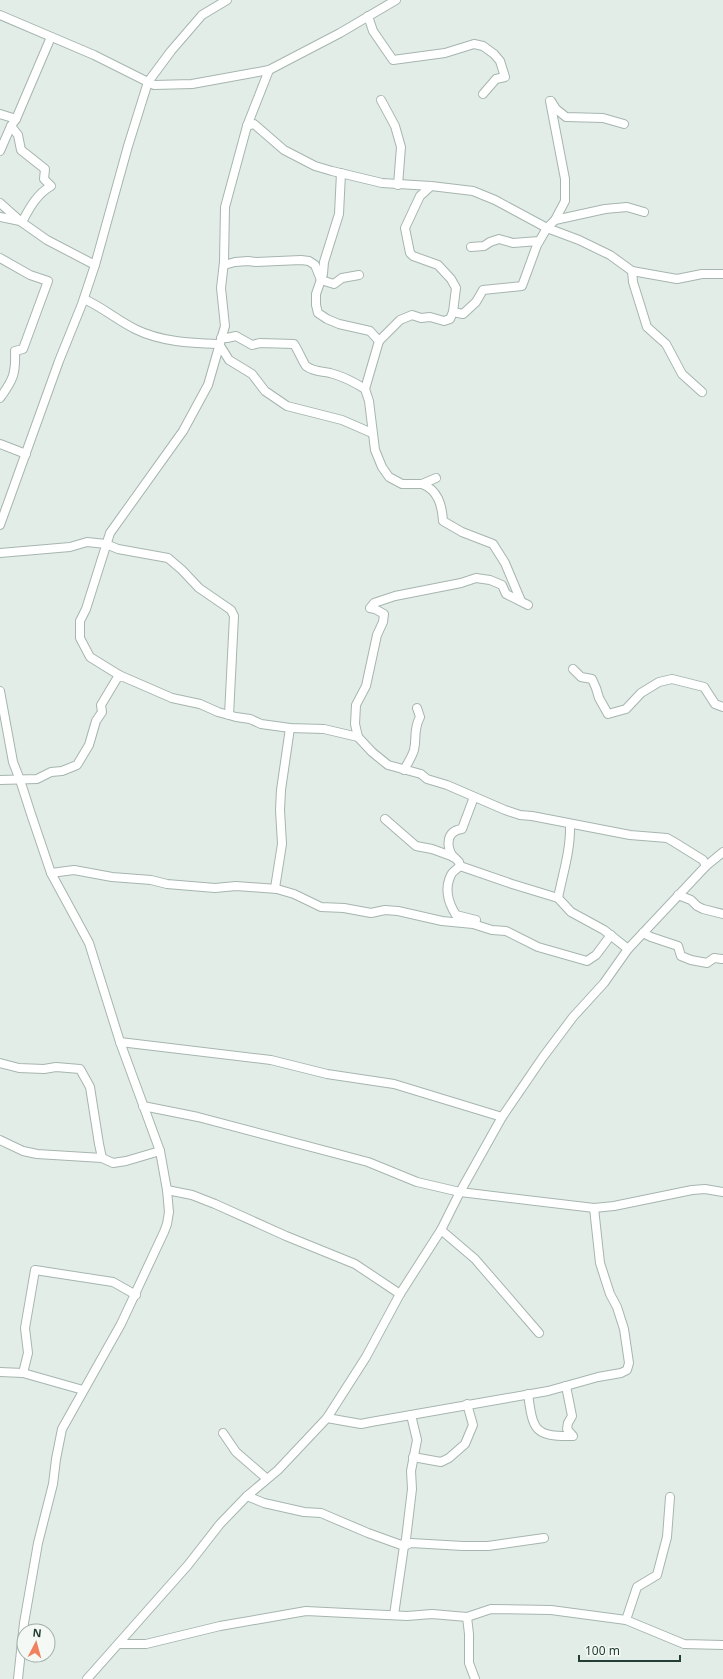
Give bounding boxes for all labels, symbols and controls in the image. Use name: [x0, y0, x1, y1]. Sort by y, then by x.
north arrow: [16, 1623, 56, 1663]
text: N: [32, 1625, 42, 1640]
scale bar: [579, 1637, 680, 1663]
text: 100 m: [585, 1642, 620, 1659]

